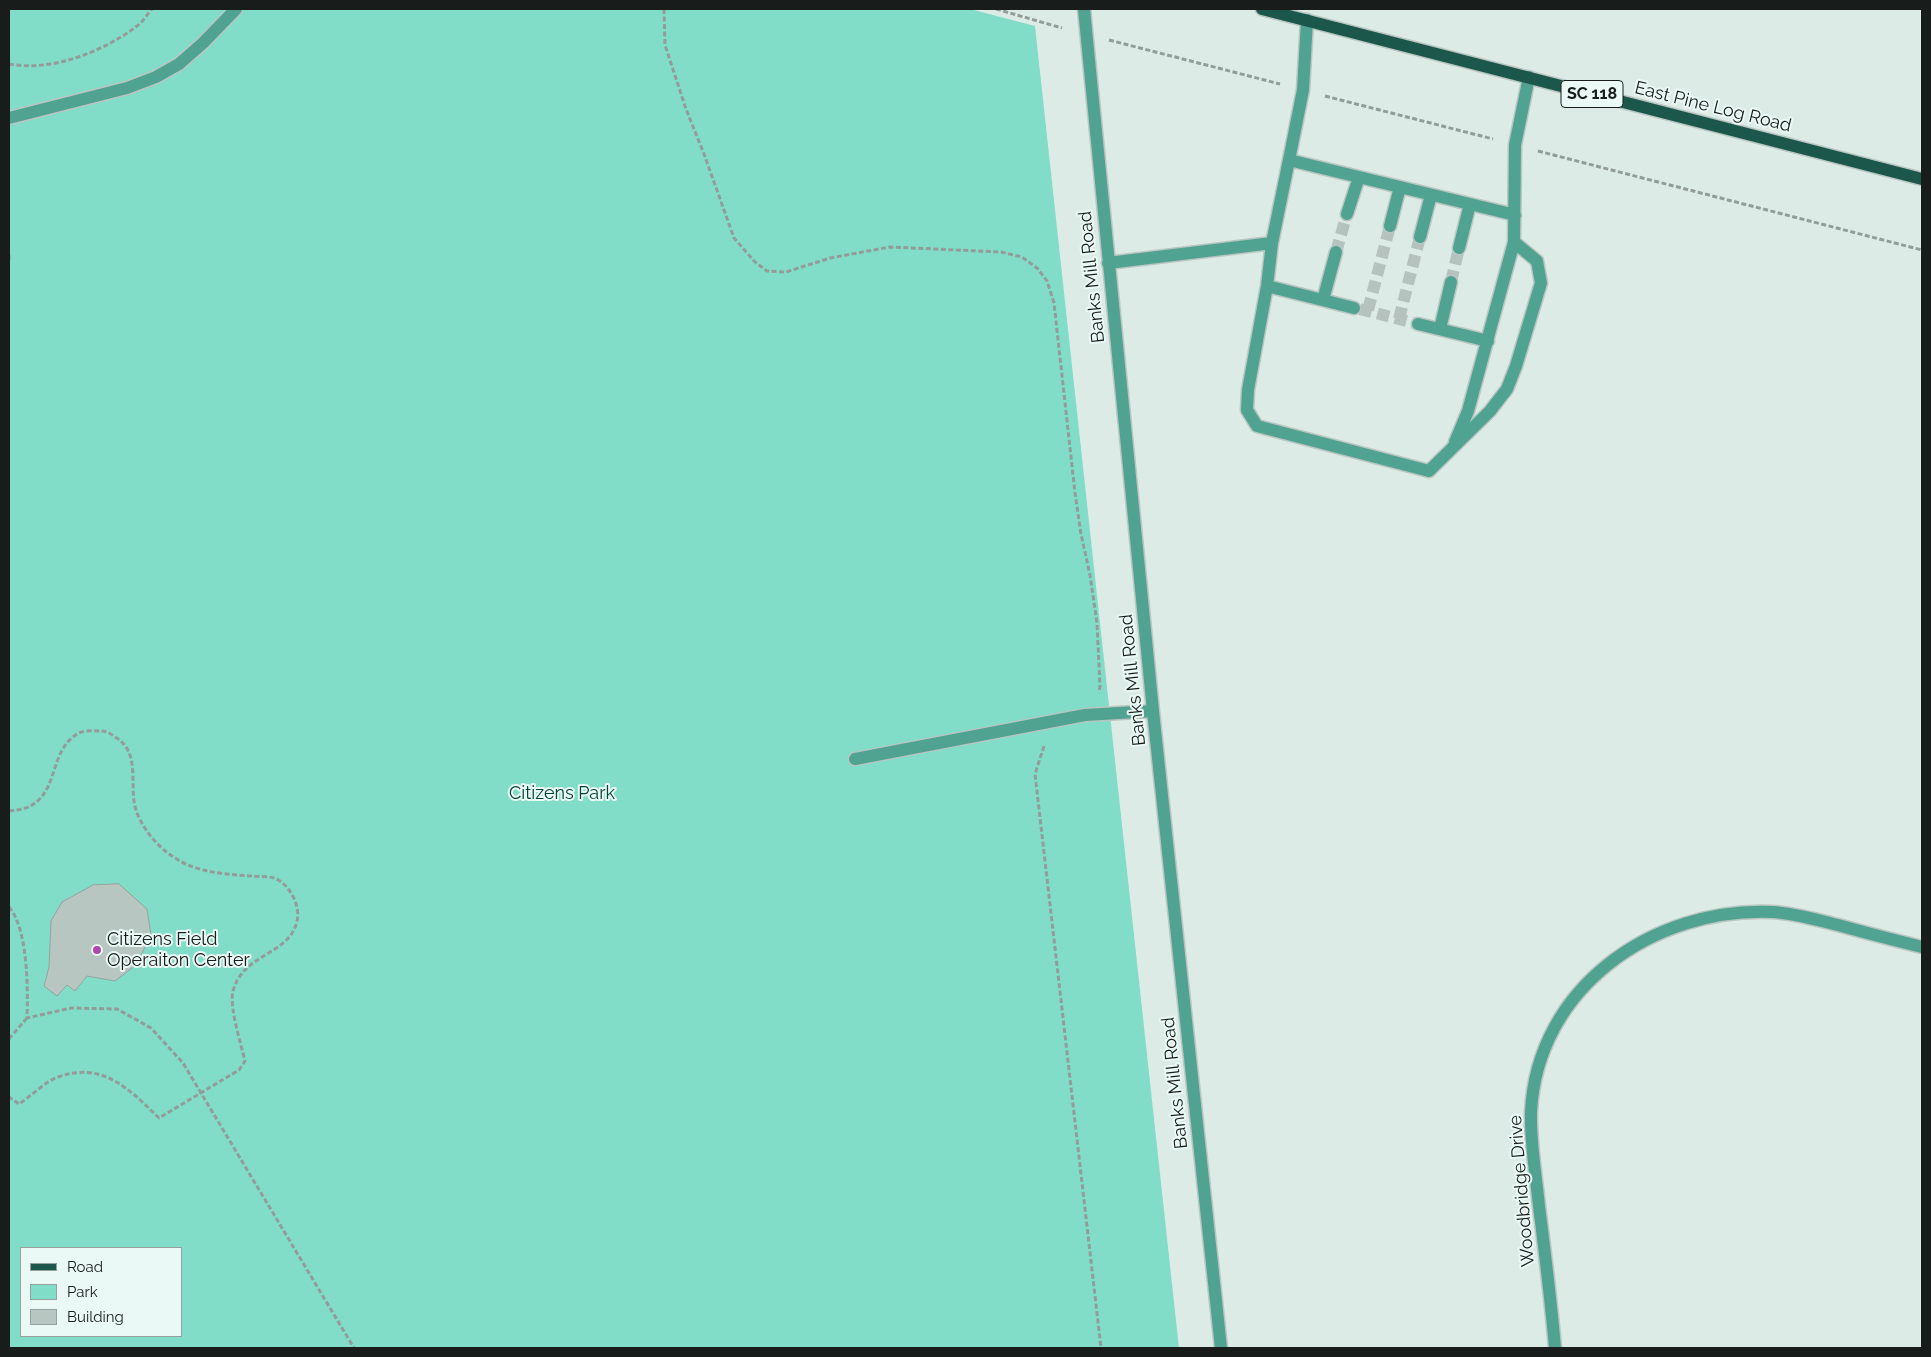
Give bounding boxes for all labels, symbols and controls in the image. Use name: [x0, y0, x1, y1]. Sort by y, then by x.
street label: East Pine Log Road: [1632, 77, 1794, 137]
road number: SC 118: [1561, 80, 1623, 108]
street label: Banks Mill Road: [1074, 210, 1110, 344]
street label: Banks Mill Road: [1115, 613, 1151, 747]
park label: Citizens Park: [509, 783, 615, 805]
place label: Citizens Field Operaiton Center: [107, 929, 250, 972]
marker: Citizens Field Operaiton Center: [91, 944, 103, 956]
street label: Banks Mill Road: [1157, 1016, 1193, 1150]
street label: Woodbridge Drive: [1505, 1114, 1539, 1268]
legend: [20, 1247, 182, 1337]
text: Road: [67, 1258, 103, 1276]
text: Park: [67, 1283, 98, 1301]
text: Building: [67, 1308, 124, 1326]

